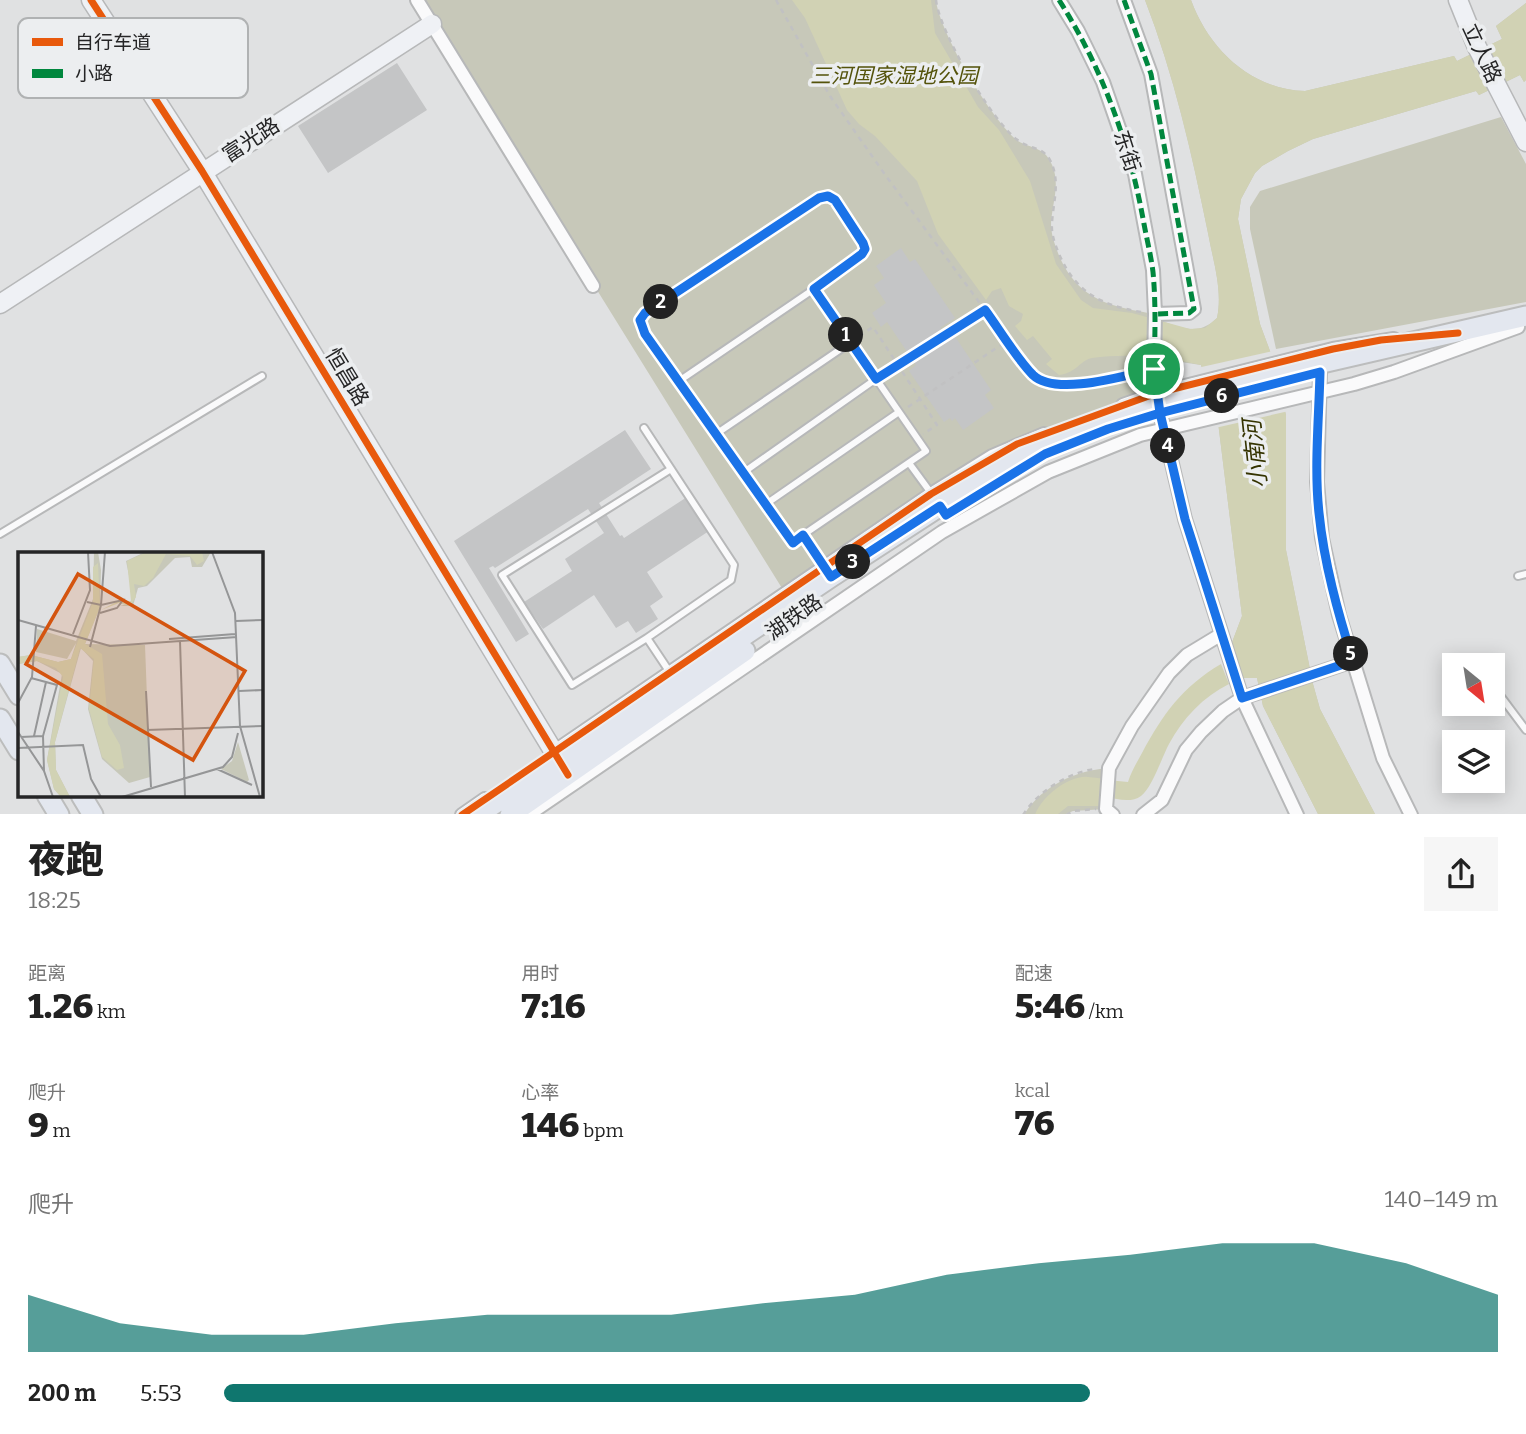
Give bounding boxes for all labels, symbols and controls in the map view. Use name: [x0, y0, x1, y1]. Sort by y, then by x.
legend: [18, 18, 248, 98]
street label: 立人路: [1457, 19, 1507, 87]
text: 自行车道: [75, 31, 151, 54]
text: 小路: [75, 62, 113, 85]
park label: 三河国家湿地公园: [810, 63, 981, 89]
street label: 富光路: [218, 112, 284, 168]
street label: 东街: [1108, 127, 1146, 175]
pin: 2: [644, 284, 678, 320]
text: 2: [655, 290, 666, 313]
pin: 1: [828, 318, 864, 352]
text: 1: [841, 323, 850, 346]
pin: [1124, 339, 1184, 399]
street label: 恒昌路: [320, 343, 374, 411]
icon: arrive: [1135, 350, 1173, 388]
pin: 6: [1204, 378, 1240, 414]
text: 6: [1216, 384, 1227, 407]
water label: 小南河: [1237, 414, 1273, 490]
pin: 4: [1150, 428, 1186, 464]
text: 4: [1162, 434, 1173, 457]
pin: 3: [836, 544, 870, 580]
text: 3: [847, 550, 858, 573]
inset map: [18, 552, 262, 797]
street label: 湖铁路: [761, 588, 827, 646]
pin: 5: [1334, 636, 1368, 672]
text: 5: [1345, 642, 1356, 665]
north arrow: [1442, 653, 1505, 716]
map controls: [1442, 653, 1505, 793]
button: layers: [1442, 730, 1505, 793]
text: 夜跑: [28, 837, 104, 883]
button: share: [1424, 837, 1498, 911]
text: 18:25: [28, 886, 81, 914]
text: 距离: [28, 962, 66, 985]
text: 用时: [521, 962, 559, 985]
text: 配速: [1015, 962, 1053, 985]
text: 1.26: [28, 985, 93, 1027]
text: 7:16: [521, 985, 586, 1027]
text: 5:46: [1015, 985, 1085, 1027]
text: km: [93, 1000, 126, 1023]
text: /km: [1085, 1000, 1124, 1023]
text: kcal: [1015, 1079, 1050, 1102]
text: 爬升: [28, 1081, 66, 1104]
text: 心率: [521, 1081, 559, 1104]
text: 76: [1015, 1102, 1055, 1144]
text: 9: [28, 1104, 49, 1146]
text: 146: [521, 1104, 579, 1146]
text: m: [49, 1119, 71, 1142]
text: bpm: [579, 1119, 624, 1142]
text: 140–149 m: [1384, 1185, 1498, 1213]
text: 爬升: [28, 1190, 74, 1218]
text: 200 m: [28, 1379, 96, 1407]
text: 5:53: [140, 1379, 182, 1407]

